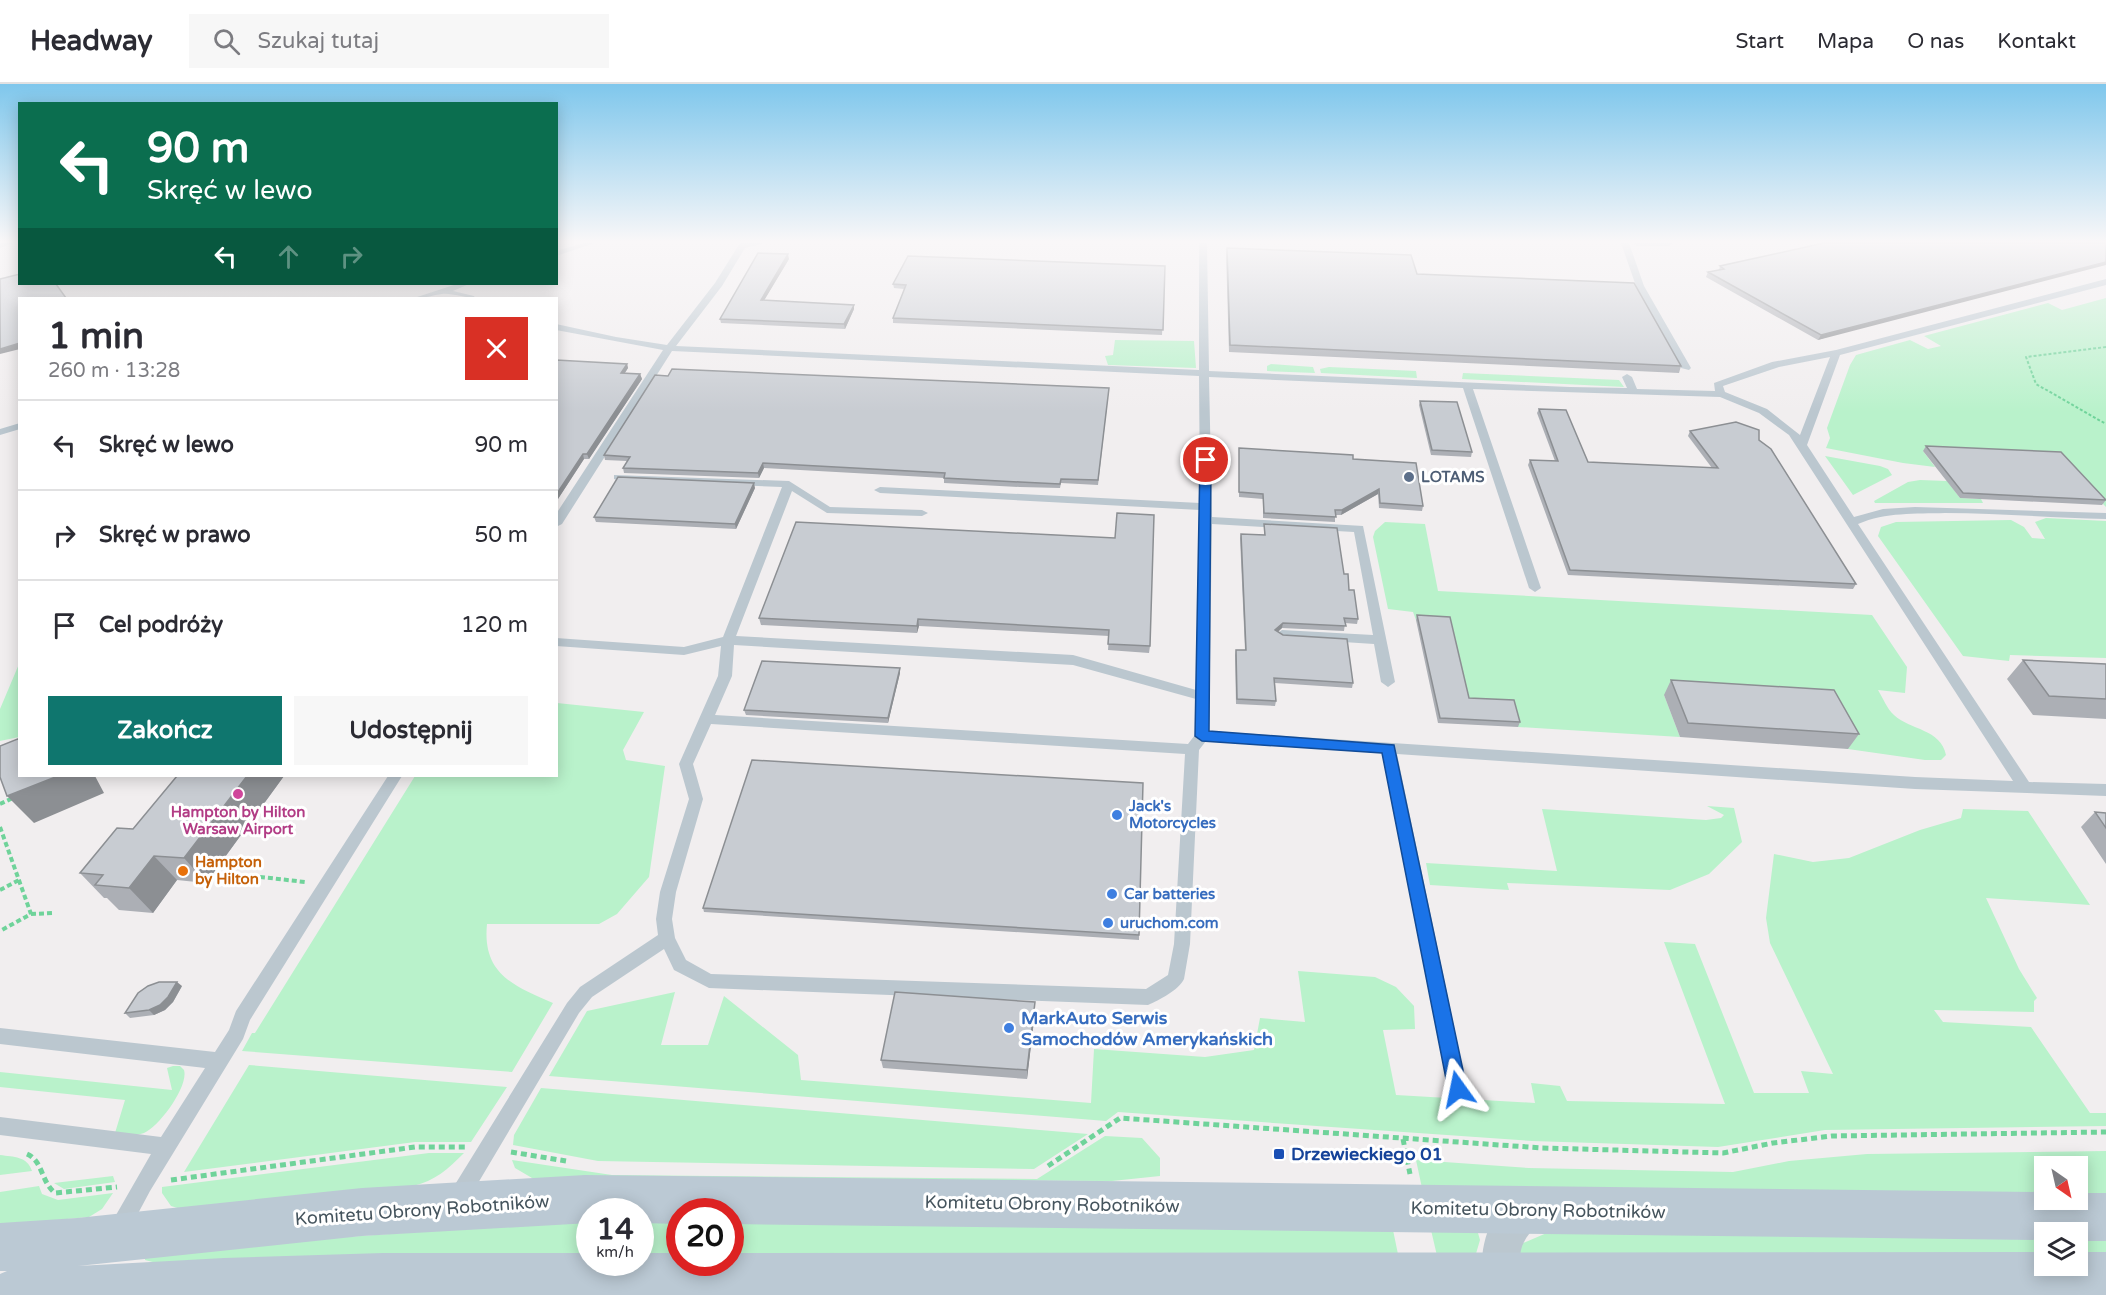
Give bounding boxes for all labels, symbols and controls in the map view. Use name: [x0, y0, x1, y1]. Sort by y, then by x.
search box: [189, 14, 609, 68]
text: Headway: [30, 24, 153, 58]
icon: search: [210, 25, 243, 58]
text: Szukaj tutaj: [258, 28, 379, 54]
text: Start: [1736, 29, 1784, 54]
text: Mapa: [1817, 29, 1874, 54]
text: O nas: [1907, 29, 1964, 54]
text: Kontakt: [1997, 29, 2076, 54]
text: 90 m: [147, 123, 249, 174]
icon: left: [48, 126, 126, 204]
text: Skręć w lewo: [147, 174, 313, 207]
icon: left: [209, 240, 242, 273]
icon: ahead: [272, 240, 305, 273]
icon: right: [335, 240, 368, 273]
text: 1 min: [48, 315, 144, 358]
button: close: [465, 317, 528, 380]
text: 260 m · 13:28: [48, 359, 180, 383]
icon: left: [48, 429, 81, 462]
text: Skręć w lewo: [99, 432, 234, 458]
text: 90 m: [474, 432, 528, 458]
pin: [1180, 434, 1231, 485]
icon: arrive: [1189, 443, 1222, 476]
place label: LOTAMS: [1421, 468, 1485, 486]
marker: LOTAMS: [1402, 470, 1416, 484]
icon: right: [48, 519, 81, 552]
text: Skręć w prawo: [99, 522, 251, 548]
text: 50 m: [474, 522, 528, 548]
icon: arrive: [48, 609, 81, 642]
text: Cel podróży: [99, 612, 223, 638]
text: 120 m: [461, 612, 528, 638]
button: Zakończ: [48, 696, 282, 765]
button: Udostępnij: [294, 696, 528, 765]
marker: Hampton by Hilton Warsaw Airport: [231, 787, 245, 801]
place label: Jack's Motorcycles: [1128, 797, 1216, 833]
place label: Hampton by Hilton Warsaw Airport: [171, 803, 305, 839]
marker: Jack's Motorcycles: [1110, 808, 1124, 822]
place label: Hampton by Hilton: [195, 853, 262, 889]
marker: Hampton by Hilton: [176, 864, 190, 878]
place label: Car batteries: [1124, 885, 1215, 903]
marker: Car batteries: [1105, 887, 1119, 901]
place label: uruchom.com: [1120, 914, 1219, 932]
marker: uruchom.com: [1101, 916, 1115, 930]
place label: MarkAuto Serwis Samochodów Amerykańskich: [1021, 1007, 1273, 1050]
marker: MarkAuto Serwis Samochodów Amerykańskich: [1002, 1021, 1016, 1035]
position arrow: [1426, 1057, 1490, 1121]
place label: Drzewieckiego 01: [1291, 1143, 1443, 1165]
marker: Drzewieckiego 01: [1272, 1147, 1286, 1161]
north arrow: [2034, 1156, 2088, 1210]
map controls: [2034, 1156, 2088, 1276]
street label: Komitetu Obrony Robotników: [294, 1190, 550, 1230]
street label: Komitetu Obrony Robotników: [924, 1191, 1180, 1217]
street label: Komitetu Obrony Robotników: [1410, 1197, 1666, 1223]
speed limit sign: 20: [666, 1198, 744, 1276]
text: 14: [596, 1211, 634, 1248]
button: layers: [2034, 1222, 2088, 1276]
text: km/h: [596, 1243, 634, 1261]

